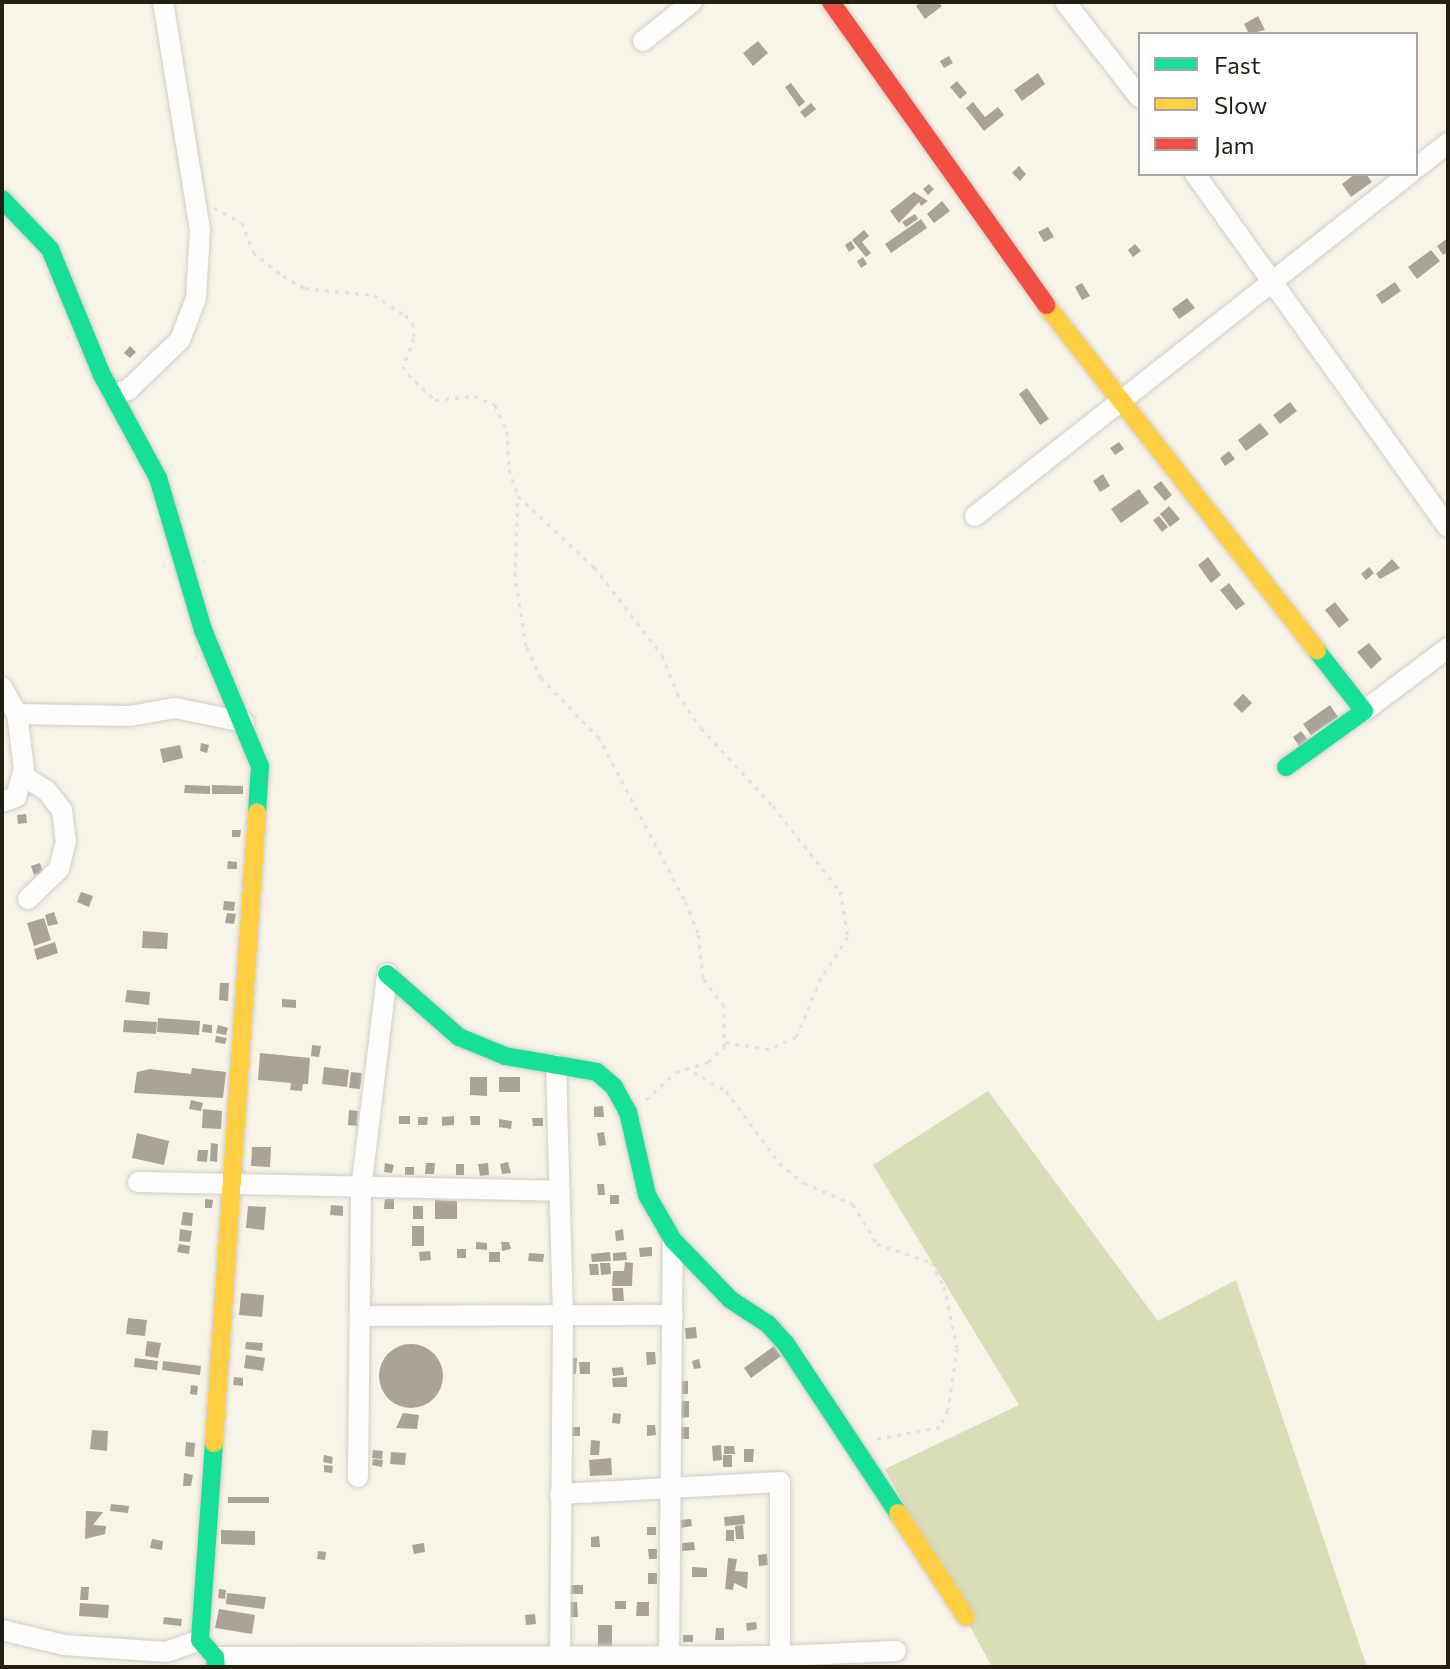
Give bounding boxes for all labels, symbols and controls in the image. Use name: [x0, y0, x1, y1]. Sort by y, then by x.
legend: [1138, 32, 1418, 176]
text: Fast: [1214, 50, 1261, 79]
text: Slow: [1214, 90, 1267, 119]
text: Jam: [1214, 130, 1254, 159]

